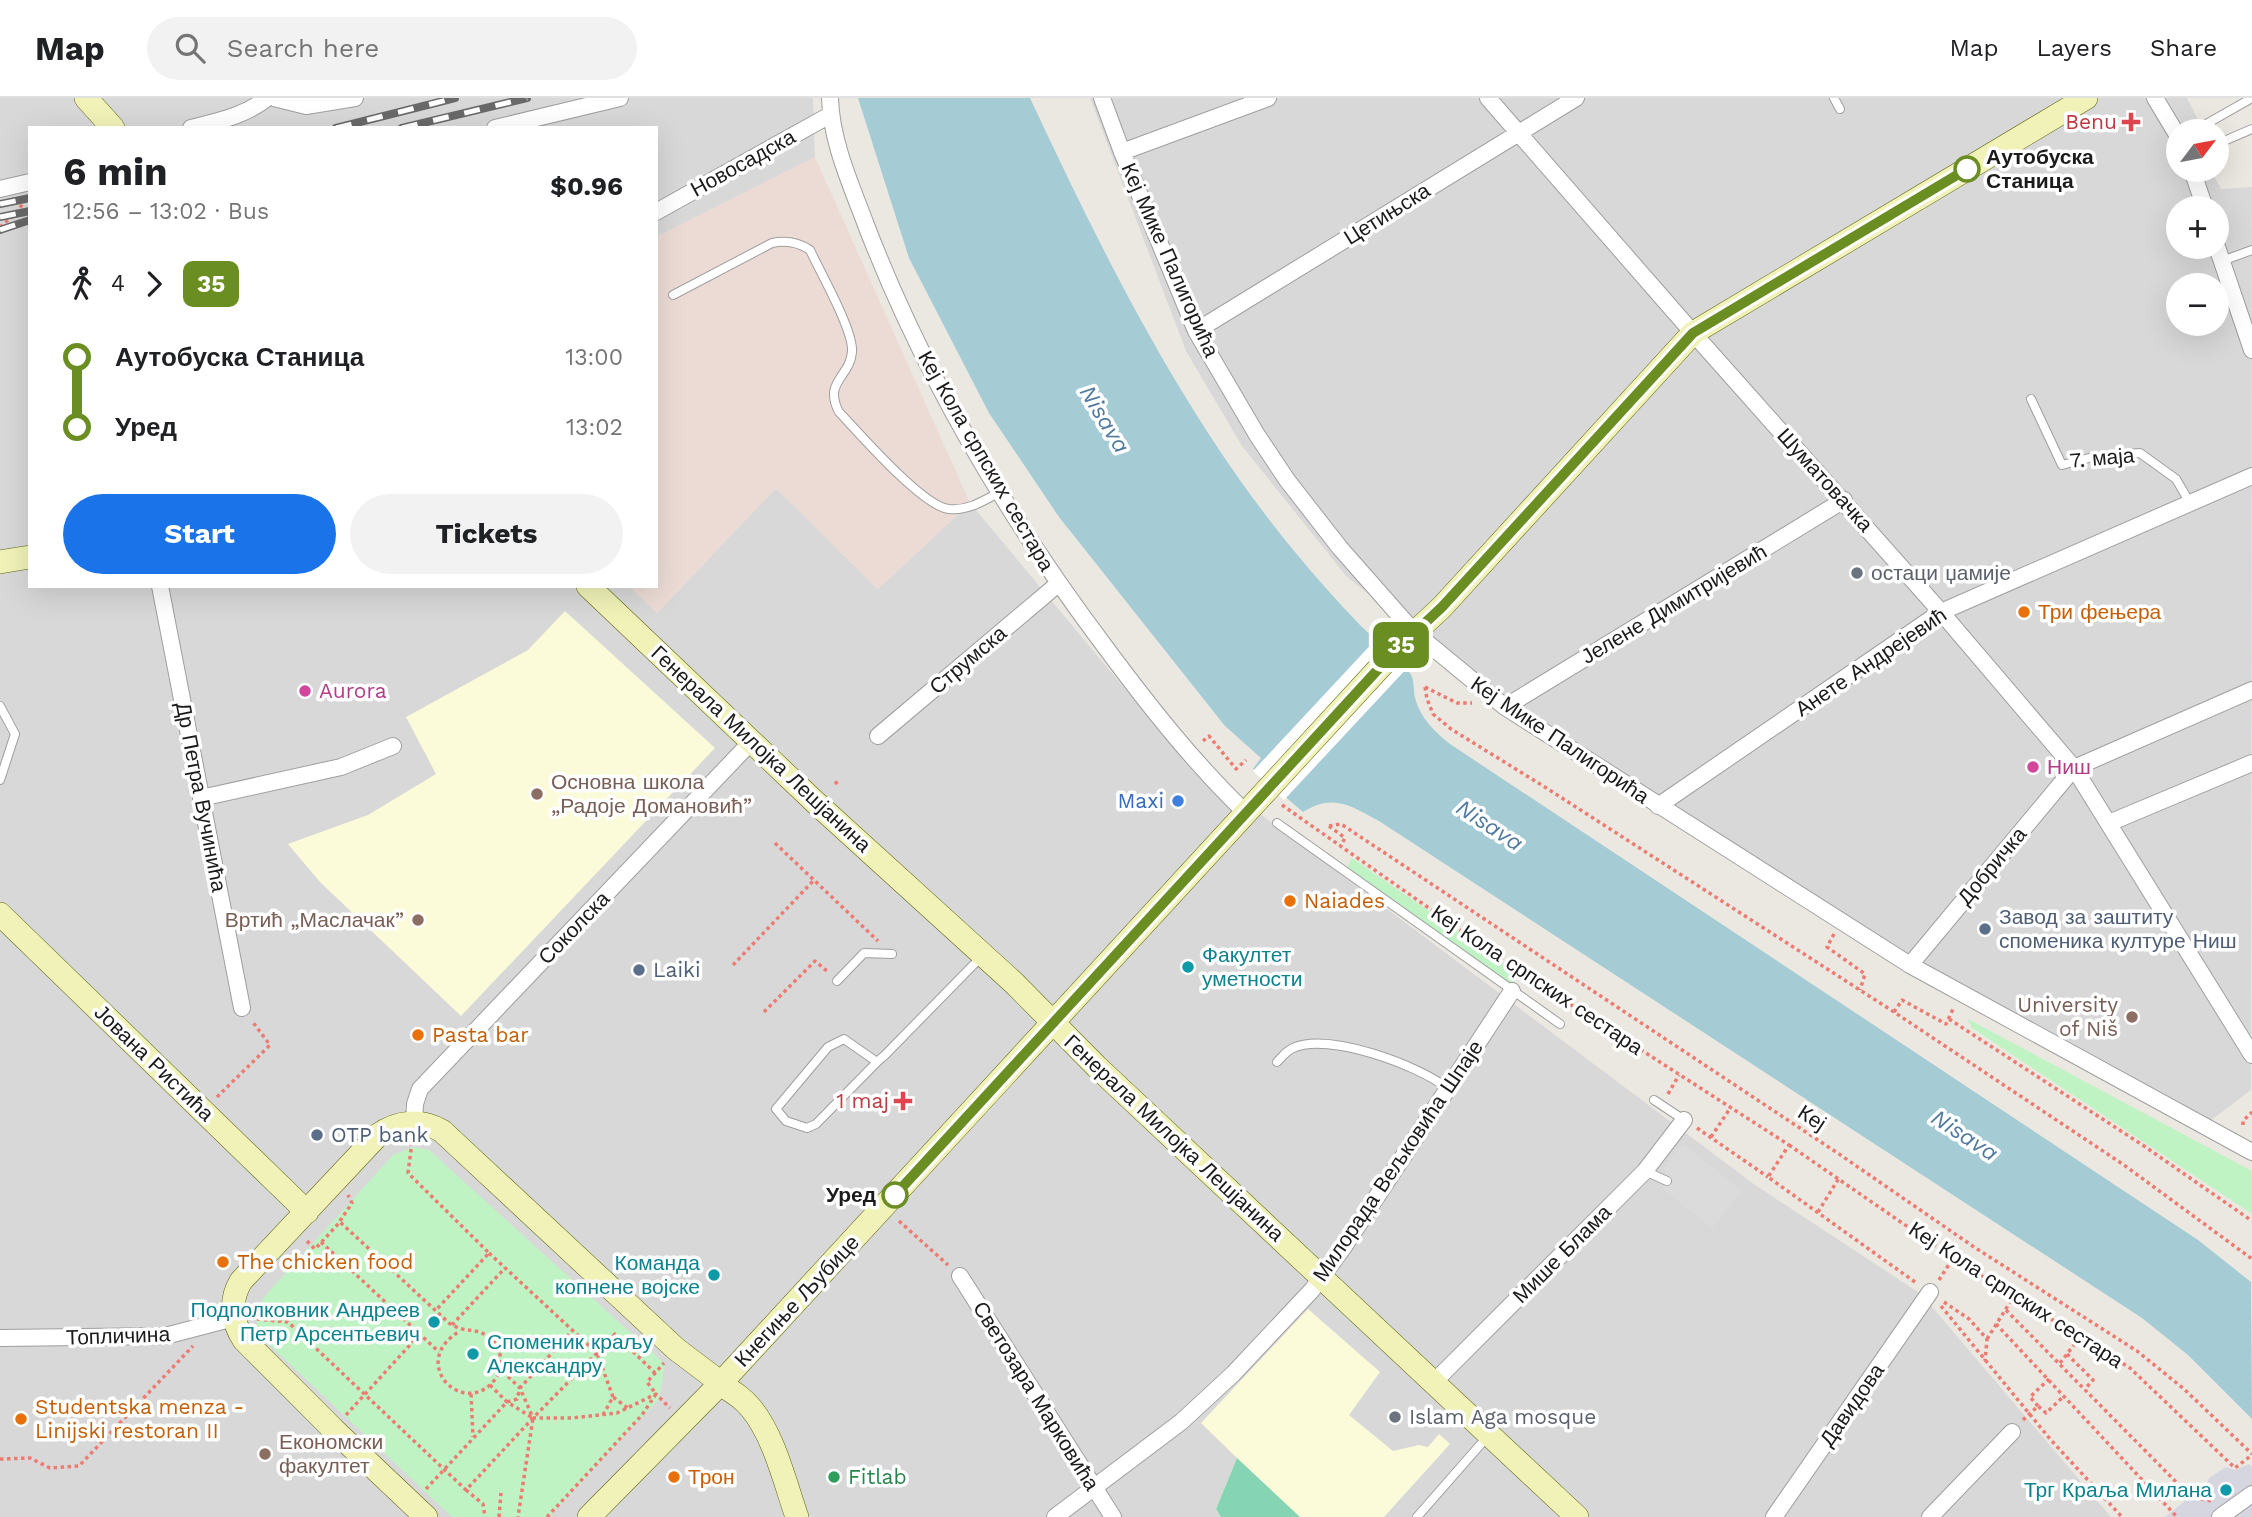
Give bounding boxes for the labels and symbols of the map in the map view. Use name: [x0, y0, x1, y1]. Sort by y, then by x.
place label: Benu: [2065, 109, 2117, 134]
marker: Benu: [2123, 114, 2139, 130]
north arrow: [2166, 119, 2230, 182]
street label: Новосадска: [686, 123, 800, 202]
place label: Аутобуска Станица: [1986, 144, 2094, 193]
marker: Аутобуска Станица: [1954, 156, 1980, 182]
street label: Кеј Мике Палигорића: [1116, 159, 1225, 361]
street label: Цетињска: [1339, 177, 1435, 250]
street label: Кеј Кола српских сестара: [913, 346, 1060, 576]
water label: Nisava: [1074, 381, 1135, 458]
street label: Шуматовачка: [1772, 423, 1879, 537]
street label: 7. маја: [2068, 442, 2136, 473]
street label: Јелене Димитријевић: [1576, 538, 1771, 669]
place label: остаци џамије: [1871, 560, 2011, 585]
marker: остаци џамије: [1849, 565, 1865, 581]
place label: Три фењера: [2038, 599, 2162, 624]
street label: Анете Андрејевић: [1790, 602, 1951, 721]
marker: Три фењера: [2016, 604, 2032, 620]
street label: Струмска: [924, 620, 1011, 699]
line badge: 35: [1370, 622, 1432, 668]
street label: Генерала Милојка Лешјанина: [646, 640, 877, 857]
street label: Кеј Мике Палигорића: [1466, 671, 1654, 809]
place label: Aurora: [319, 678, 387, 703]
marker: Aurora: [297, 683, 313, 699]
street label: Др Петра Вучинића: [171, 700, 232, 894]
place label: Ниш: [2047, 754, 2091, 779]
marker: Ниш: [2025, 759, 2041, 775]
place label: Основна школа „Радоје Домановић”: [551, 769, 752, 818]
marker: Основна школа „Радоје Домановић”: [529, 786, 545, 802]
place label: Maxi: [1118, 788, 1164, 813]
marker: Maxi: [1170, 793, 1186, 809]
water label: Nisava: [1451, 794, 1528, 857]
street label: Добричка: [1952, 821, 2032, 910]
street label: Соколска: [533, 886, 615, 969]
place label: Naiades: [1304, 888, 1385, 913]
marker: Naiades: [1282, 893, 1298, 909]
street label: Кеј Кола српских сестара: [1427, 899, 1648, 1060]
place label: Завод за заштиту споменика културе Ниш: [1999, 904, 2237, 953]
place label: Вртић „Маслачак”: [225, 907, 404, 932]
marker: Вртић „Маслачак”: [410, 912, 426, 928]
marker: Завод за заштиту споменика културе Ниш: [1977, 921, 1993, 937]
place label: Факултет уметности: [1202, 942, 1302, 991]
place label: Laiki: [653, 957, 701, 982]
marker: Факултет уметности: [1180, 959, 1196, 975]
marker: Laiki: [631, 962, 647, 978]
place label: University of Niš: [2017, 992, 2118, 1041]
street label: Јована Ристића: [89, 999, 219, 1126]
marker: University of Niš: [2124, 1009, 2140, 1025]
place label: Pasta bar: [432, 1022, 529, 1047]
marker: Pasta bar: [410, 1027, 426, 1043]
street label: Генерала Милојка Лешјанина: [1059, 1029, 1290, 1246]
street label: Милорада Вељковића Шпаје: [1307, 1035, 1488, 1286]
place label: 1 maj: [836, 1088, 889, 1113]
marker: 1 maj: [895, 1093, 911, 1109]
street label: Кеј: [1793, 1099, 1831, 1136]
water label: Nisava: [1926, 1104, 2003, 1167]
place label: OTP bank: [331, 1122, 428, 1147]
marker: OTP bank: [309, 1127, 325, 1143]
place label: Уред: [826, 1182, 876, 1207]
marker: Уред: [882, 1182, 908, 1208]
street label: Мише Блама: [1507, 1199, 1616, 1308]
street label: Кеј Кола српских сестара: [1905, 1216, 2128, 1373]
street label: Кнегиње Љубице: [729, 1230, 864, 1372]
place label: The chicken food: [237, 1249, 413, 1274]
place label: Команда копнене војске: [555, 1250, 700, 1299]
marker: The chicken food: [215, 1254, 231, 1270]
marker: Команда копнене војске: [706, 1267, 722, 1283]
place label: Подполковник Андреев Петр Арсентьевич: [191, 1297, 420, 1346]
street label: Светозара Марковића: [968, 1297, 1105, 1495]
marker: Подполковник Андреев Петр Арсентьевич: [426, 1314, 442, 1330]
street label: Топличина: [65, 1321, 171, 1350]
place label: Споменик краљу Александру: [487, 1329, 654, 1378]
marker: Споменик краљу Александру: [465, 1346, 481, 1362]
street label: Давидова: [1814, 1358, 1889, 1451]
place label: Studentska menza - Linijski restoran II: [35, 1394, 244, 1443]
place label: Islam Aga mosque: [1409, 1404, 1596, 1429]
marker: Islam Aga mosque: [1387, 1409, 1403, 1425]
marker: Studentska menza - Linijski restoran II: [13, 1411, 29, 1427]
place label: Економски факултет: [279, 1429, 383, 1478]
marker: Економски факултет: [257, 1446, 273, 1462]
place label: Трон: [688, 1464, 735, 1489]
place label: Fitlab: [848, 1464, 907, 1489]
marker: Трон: [666, 1469, 682, 1485]
marker: Fitlab: [826, 1469, 842, 1485]
place label: Трг Краља Милана: [2024, 1477, 2212, 1502]
marker: Трг Краља Милана: [2218, 1482, 2234, 1498]

